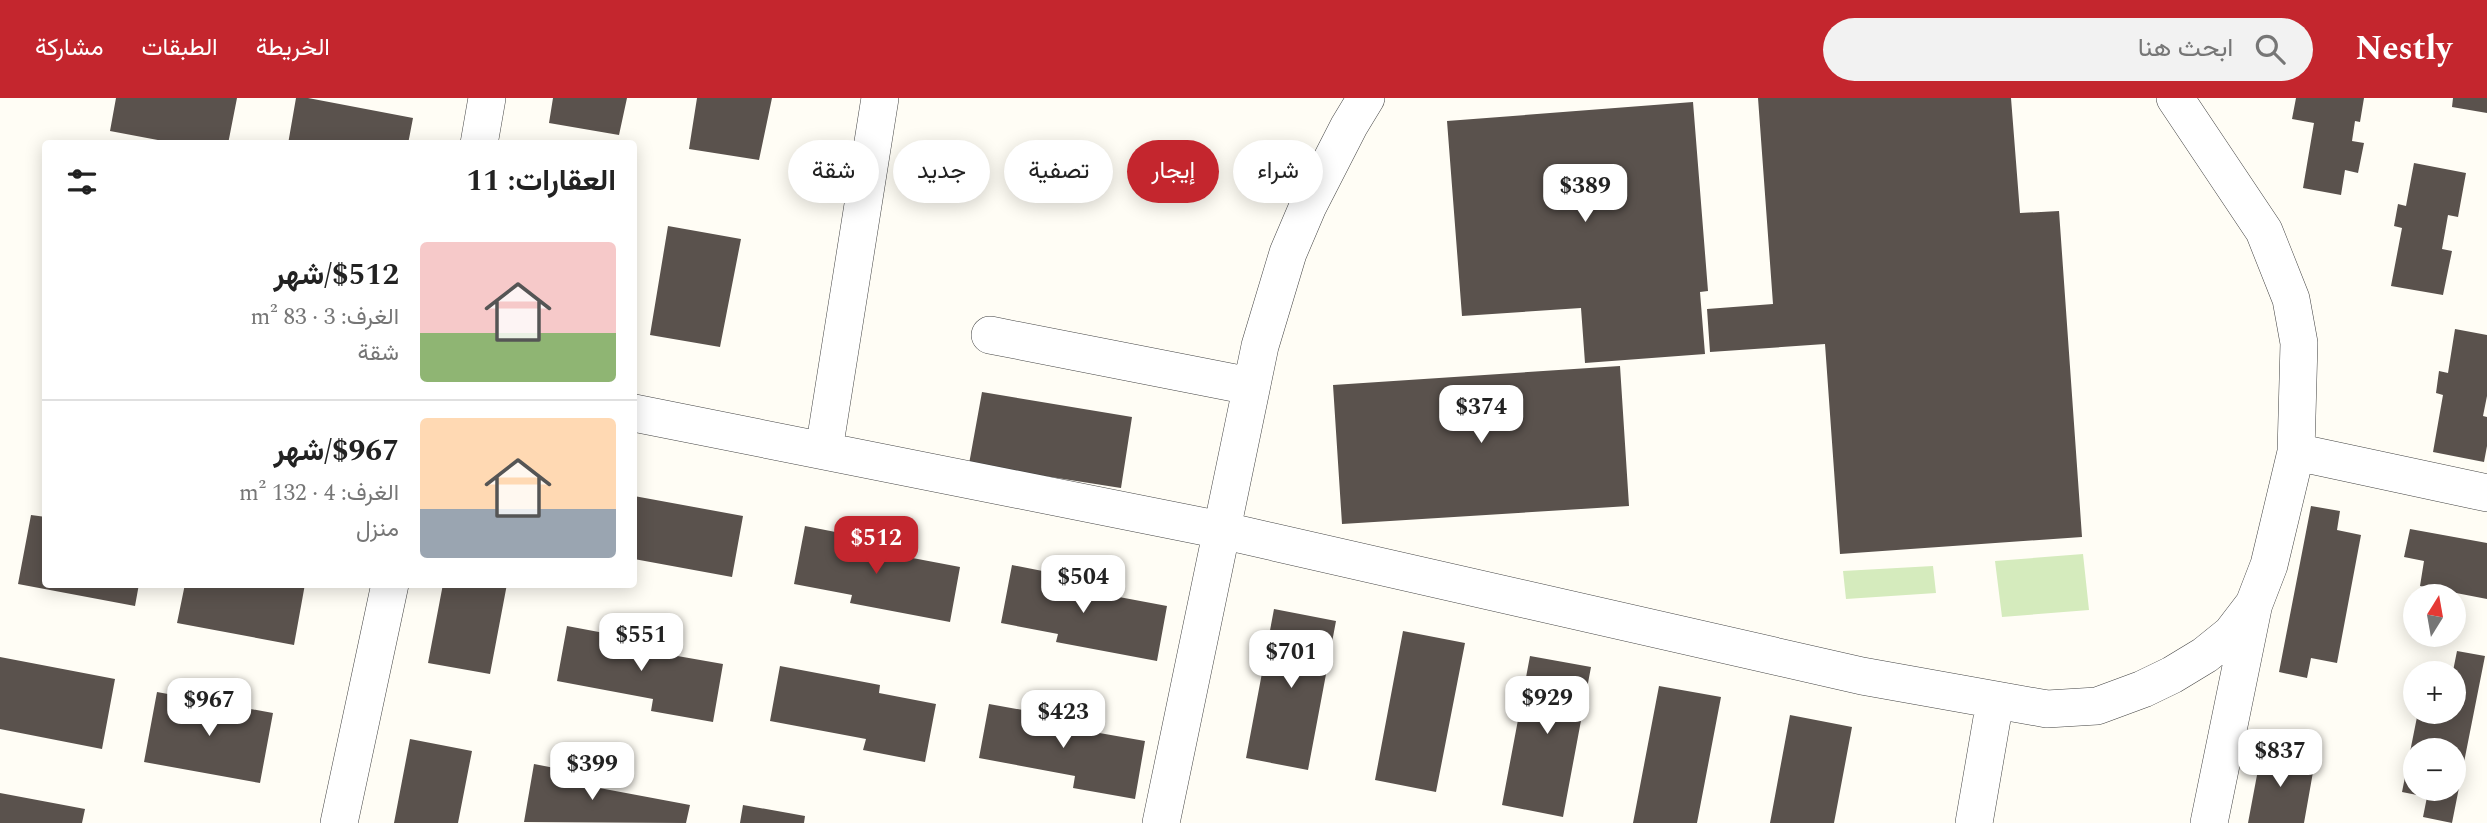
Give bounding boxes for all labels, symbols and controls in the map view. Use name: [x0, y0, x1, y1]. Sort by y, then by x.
search box: [1823, 18, 2313, 81]
text: Nestly: [2355, 24, 2452, 74]
text: ابحث هنا: [2138, 28, 2233, 68]
text: مشاركة: [35, 30, 103, 66]
text: الطبقات: [141, 30, 218, 66]
text: الخريطة: [256, 30, 330, 66]
icon: search: [2251, 30, 2289, 68]
chip: شقة: [788, 140, 879, 203]
chip: جديد: [893, 140, 990, 203]
chip: تصفية: [1004, 140, 1113, 203]
chip: إيجار: [1127, 140, 1219, 203]
chip: شراء: [1233, 140, 1323, 203]
text: العقارات: 11: [466, 158, 616, 204]
icon: filters: [63, 163, 101, 201]
pin: $389: [1544, 164, 1626, 224]
text: $389: [1559, 169, 1611, 204]
text: $512/شهر: [273, 252, 399, 298]
icon: home: [476, 270, 560, 354]
text: الغرف: 3 · 83 m²: [251, 300, 399, 335]
text: شقة: [357, 336, 399, 371]
pin: $374: [1440, 386, 1522, 445]
text: $374: [1455, 390, 1507, 425]
text: $967/شهر: [273, 428, 399, 474]
icon: home: [476, 446, 560, 530]
text: الغرف: 4 · 132 m²: [239, 476, 399, 511]
text: منزل: [356, 512, 399, 547]
pin: $512: [835, 517, 917, 576]
text: $512: [850, 521, 902, 556]
pin: $504: [1042, 556, 1124, 615]
text: $504: [1057, 560, 1109, 595]
north arrow: [2403, 584, 2466, 648]
map controls: [2403, 584, 2466, 801]
pin: $551: [600, 614, 682, 673]
text: $551: [615, 618, 667, 653]
pin: $701: [1250, 630, 1332, 690]
text: $701: [1265, 635, 1317, 670]
button: +: [2403, 661, 2466, 724]
pin: $929: [1506, 676, 1588, 736]
pin: $967: [168, 678, 250, 738]
text: $929: [1521, 681, 1573, 716]
text: $967: [183, 683, 235, 718]
pin: $423: [1022, 690, 1104, 750]
text: $423: [1037, 695, 1089, 730]
pin: $837: [2239, 730, 2321, 789]
text: $837: [2254, 734, 2306, 769]
button: −: [2403, 738, 2466, 801]
pin: $399: [551, 742, 633, 802]
text: $399: [566, 747, 618, 782]

